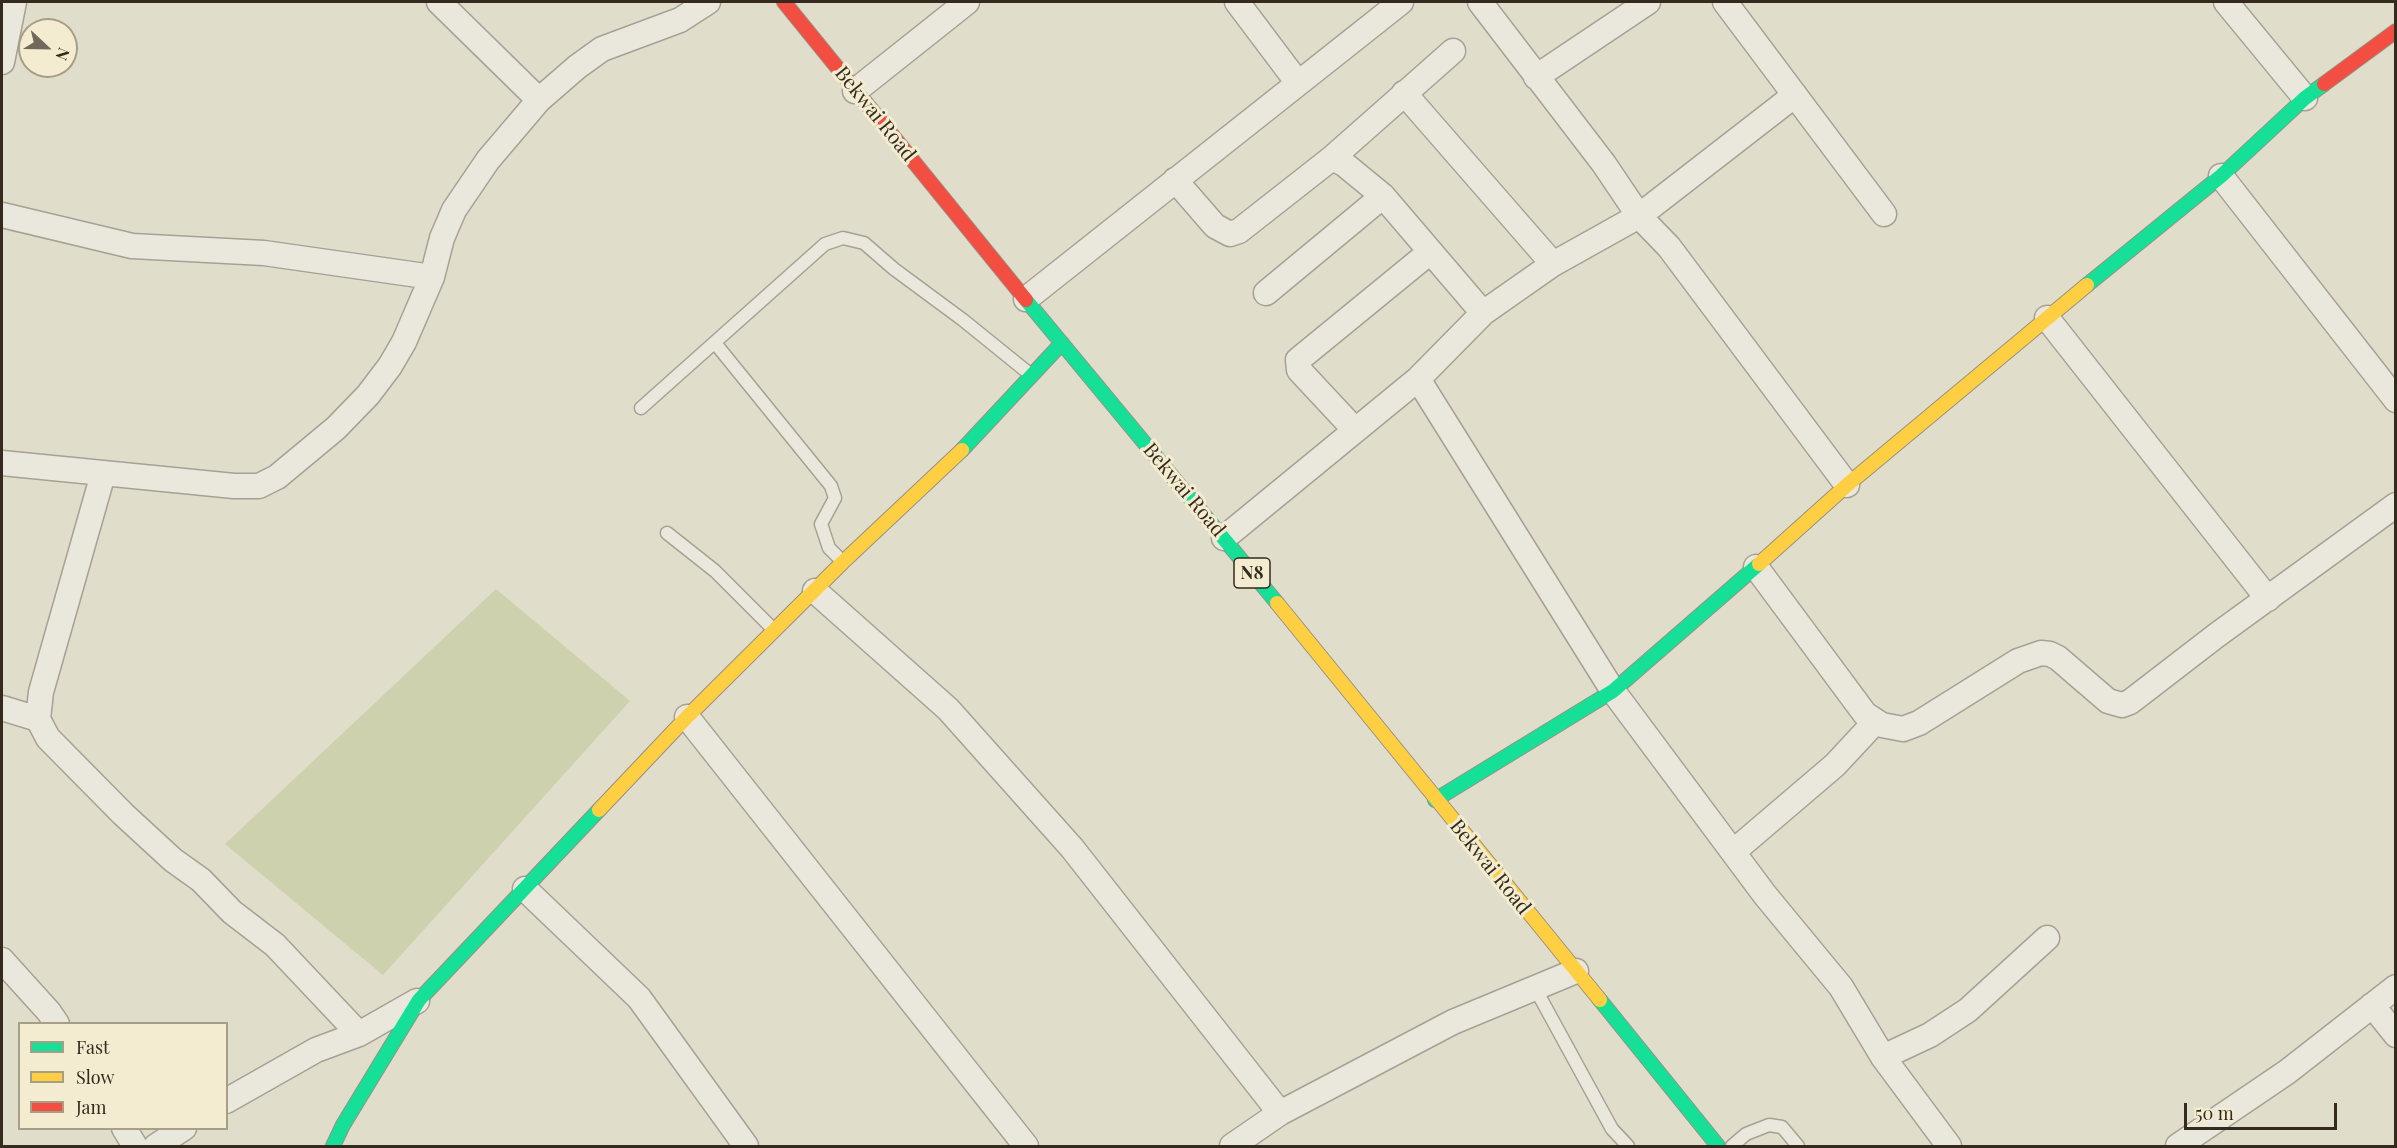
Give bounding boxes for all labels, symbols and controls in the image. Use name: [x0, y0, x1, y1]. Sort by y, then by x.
north arrow: [18, 18, 78, 78]
text: N: [51, 45, 75, 63]
street label: Bekwai Road: [829, 62, 921, 166]
street label: Bekwai Road: [1138, 438, 1230, 542]
road number: N8: [1234, 558, 1270, 588]
street label: Bekwai Road: [1444, 815, 1536, 919]
legend: [18, 1022, 228, 1130]
text: Fast: [76, 1035, 109, 1059]
text: Slow: [76, 1065, 114, 1089]
scale bar: [2187, 1091, 2340, 1129]
text: Jam: [76, 1095, 106, 1119]
text: 50 m: [2195, 1101, 2234, 1125]

